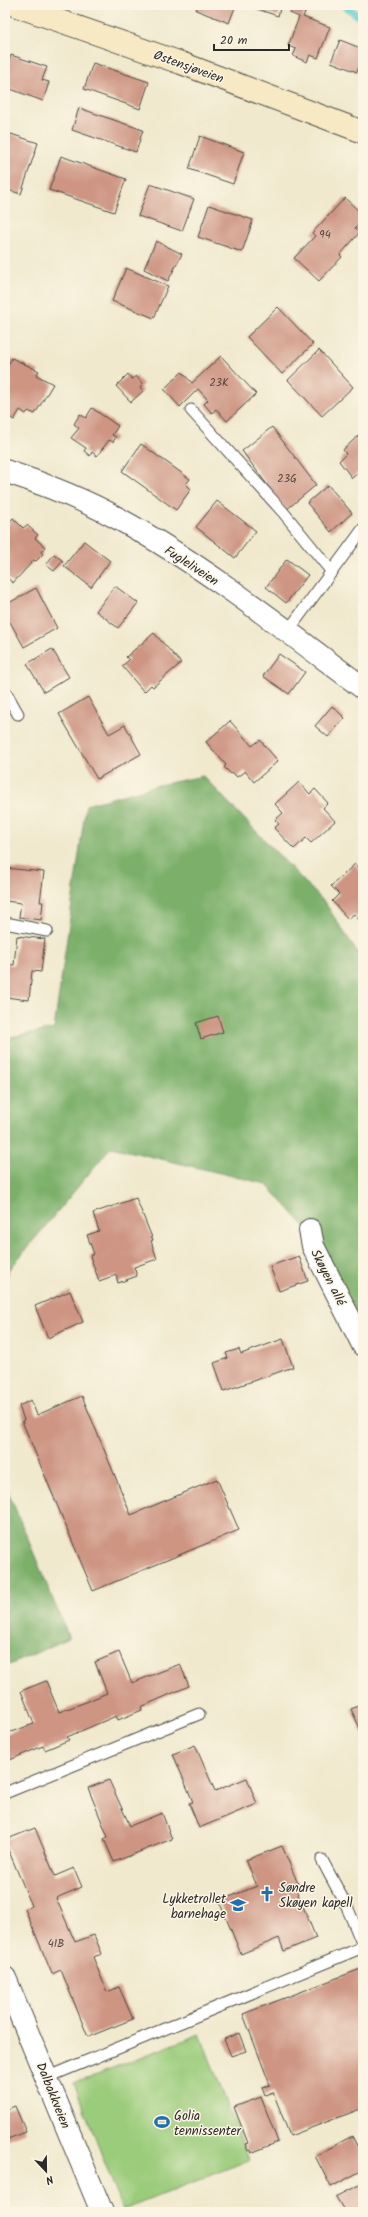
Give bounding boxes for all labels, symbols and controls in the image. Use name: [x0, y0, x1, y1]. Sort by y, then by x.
scale bar: [214, 26, 289, 52]
text: 20 m: [220, 31, 248, 50]
street label: Østensjøveien: [150, 45, 227, 90]
house number: 94: [319, 226, 331, 244]
house number: 23K: [209, 374, 229, 392]
house number: 23G: [277, 470, 297, 488]
street label: Fugleliveien: [160, 541, 223, 592]
street label: Skøyen allé: [304, 1246, 351, 1311]
place label: Søndre Skøyen kapell: [279, 1878, 353, 1914]
church icon: Søndre Skøyen kapell: [258, 1885, 276, 1903]
place label: Lykketrollet barnehage: [162, 1889, 227, 1925]
school or university icon: Lykketrollet barnehage: [229, 1896, 247, 1914]
house number: 41B: [48, 1935, 64, 1953]
street label: Dalbakkveien: [30, 2059, 75, 2132]
place label: Golia tennissenter: [174, 2106, 242, 2142]
sports icon: Golia tennissenter: [153, 2113, 171, 2131]
north arrow: [26, 2151, 66, 2191]
text: N: [43, 2170, 56, 2189]

